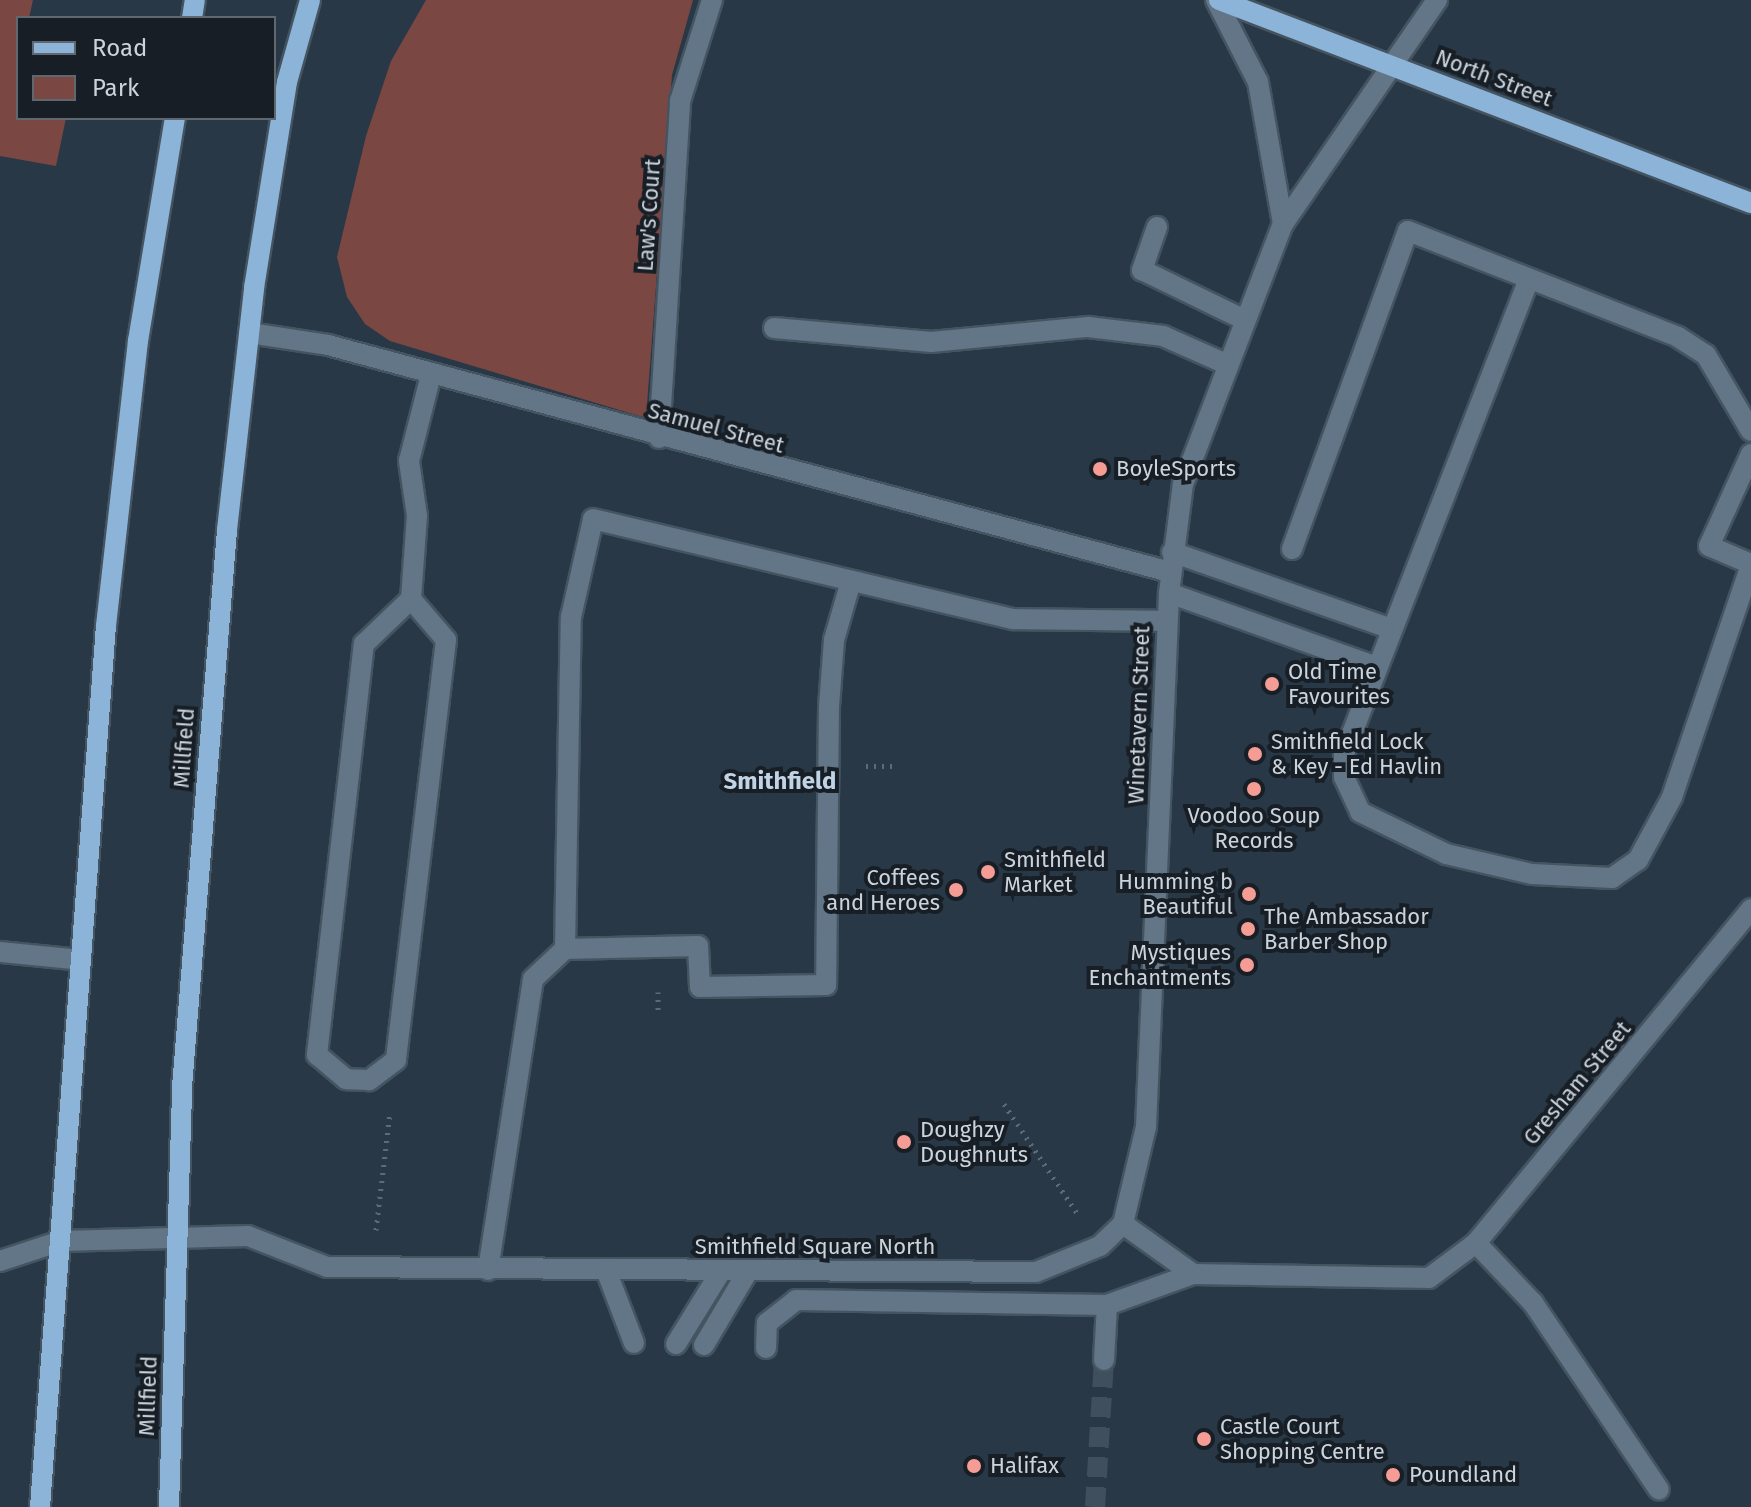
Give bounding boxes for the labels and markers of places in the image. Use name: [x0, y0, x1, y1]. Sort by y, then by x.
place label: BoyleSports: [1116, 456, 1236, 482]
marker: BoyleSports: [1091, 460, 1109, 478]
place label: Old Time Favourites: [1288, 658, 1390, 710]
marker: Old Time Favourites: [1263, 675, 1281, 693]
place label: Smithfield Lock & Key - Ed Havlin: [1271, 728, 1442, 780]
marker: Smithfield Lock & Key - Ed Havlin: [1246, 745, 1264, 763]
marker: Voodoo Soup Records: [1245, 780, 1263, 798]
place label: Voodoo Soup Records: [1188, 802, 1320, 854]
place label: Smithfield Market: [1004, 846, 1106, 898]
marker: Smithfield Market: [979, 863, 997, 881]
place label: Coffees and Heroes: [826, 864, 940, 916]
place label: Humming b Beautiful: [1118, 868, 1233, 920]
marker: Coffees and Heroes: [947, 881, 965, 899]
marker: Humming b Beautiful: [1240, 885, 1258, 903]
place label: The Ambassador Barber Shop: [1264, 903, 1429, 954]
marker: The Ambassador Barber Shop: [1239, 920, 1257, 938]
place label: Mystiques Enchantments: [1088, 939, 1231, 990]
marker: Mystiques Enchantments: [1238, 956, 1256, 974]
place label: Doughzy Doughnuts: [920, 1116, 1028, 1168]
marker: Doughzy Doughnuts: [895, 1133, 913, 1151]
place label: Castle Court Shopping Centre: [1220, 1413, 1385, 1464]
marker: Castle Court Shopping Centre: [1195, 1430, 1213, 1448]
place label: Halifax: [990, 1453, 1059, 1479]
marker: Halifax: [965, 1457, 983, 1475]
place label: Poundland: [1409, 1462, 1517, 1488]
marker: Poundland: [1384, 1466, 1402, 1484]

